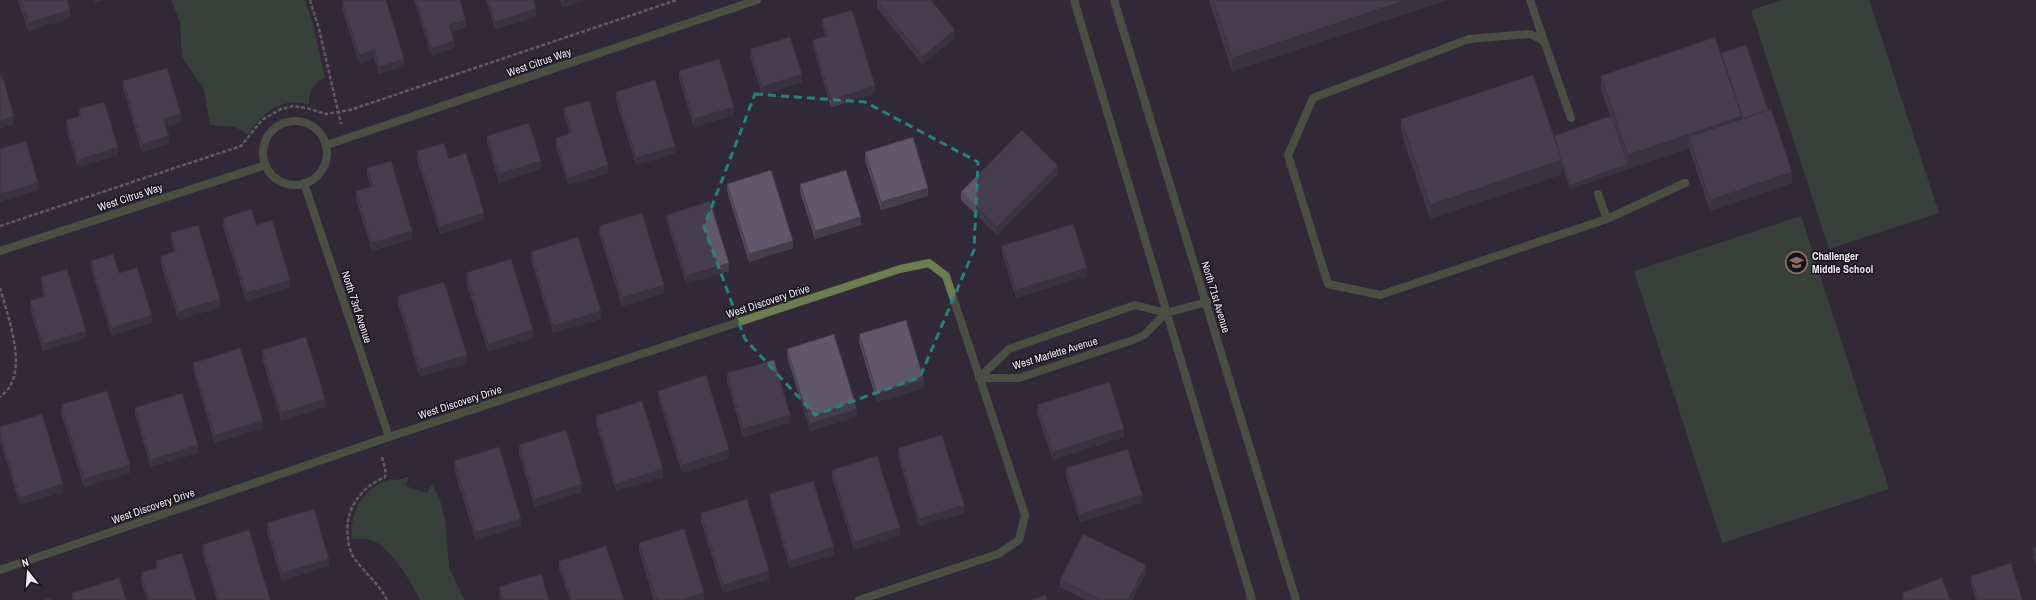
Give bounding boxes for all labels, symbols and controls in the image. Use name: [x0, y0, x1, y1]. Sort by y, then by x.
street label: West Citrus Way: [505, 44, 573, 80]
street label: West Citrus Way: [96, 180, 165, 214]
school or university icon: Challenger Middle School: [1783, 249, 1809, 275]
place label: Challenger Middle School: [1812, 249, 1873, 276]
street label: North 71st Avenue: [1198, 260, 1234, 334]
street label: North 73rd Avenue: [339, 269, 375, 345]
street label: West Discovery Drive: [724, 281, 812, 321]
street label: West Marlette Avenue: [1011, 333, 1099, 373]
street label: West Discovery Drive: [416, 382, 504, 422]
street label: West Discovery Drive: [110, 485, 196, 527]
north arrow: [8, 552, 48, 592]
text: N: [20, 555, 30, 570]

